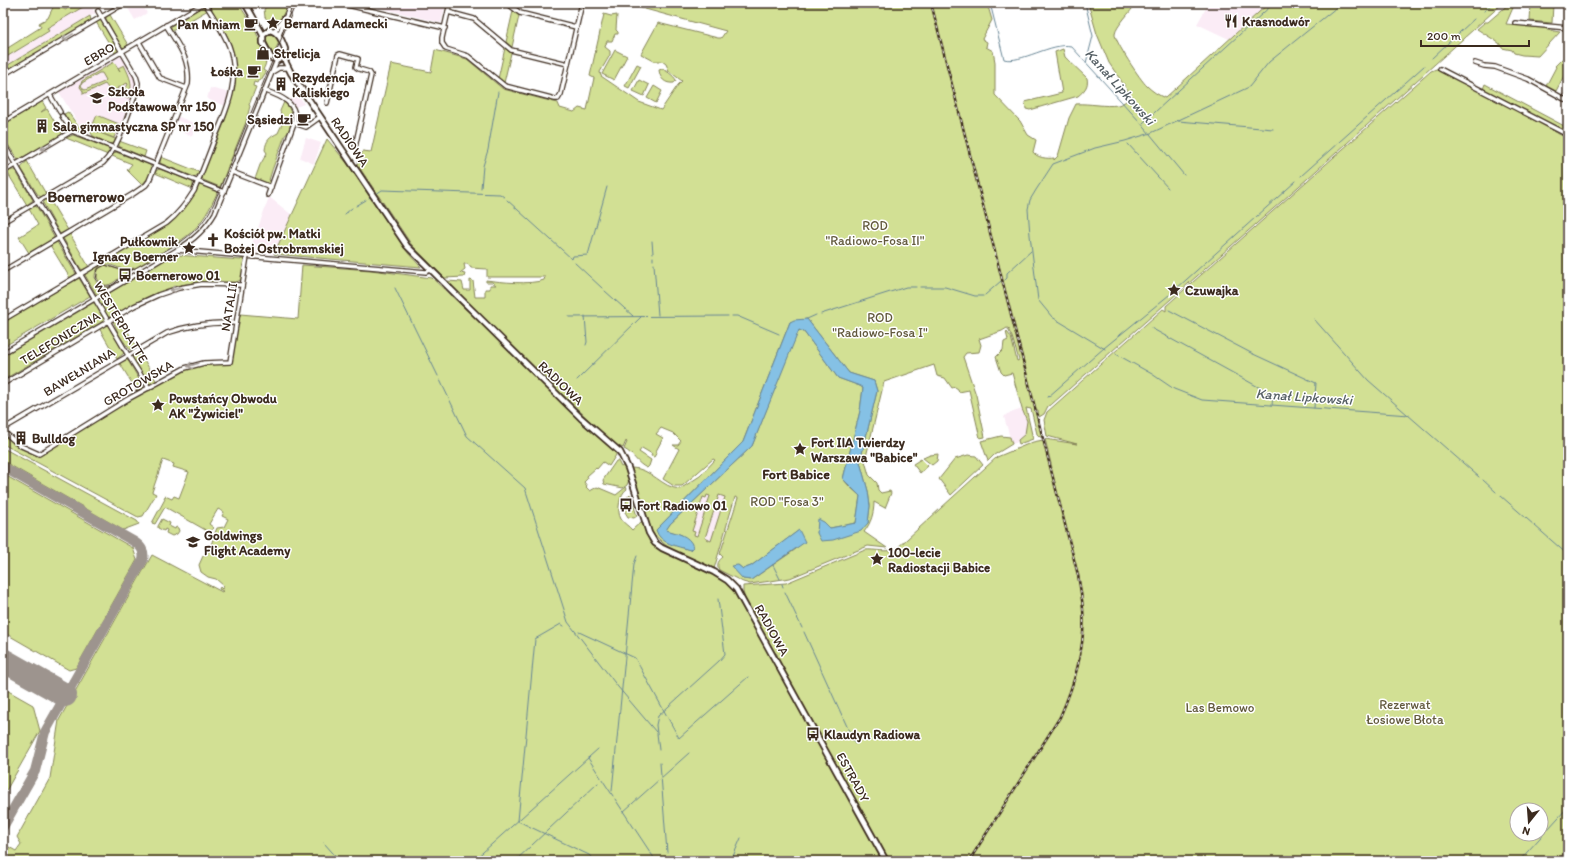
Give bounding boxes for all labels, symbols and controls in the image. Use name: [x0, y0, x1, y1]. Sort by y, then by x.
restaurant icon: Krasnodwór: [1223, 13, 1239, 29]
place label: Krasnodwór: [1242, 14, 1311, 29]
place icon: Bernard Adamecki: [265, 15, 281, 31]
cafe icon: Pan Mniam: [243, 16, 259, 32]
place label: Bernard Adamecki: [284, 16, 388, 31]
place label: Pan Mniam: [178, 17, 240, 32]
scale bar: [1421, 22, 1529, 48]
text: 200 m: [1427, 29, 1461, 43]
one-way arrow: [62, 33, 74, 41]
street label: EBRO: [81, 39, 117, 69]
shop icon: Strelicja: [255, 45, 271, 61]
water label: Kanał Lipkowski: [1081, 45, 1160, 130]
place label: Strelicja: [274, 46, 321, 62]
cafe icon: Łośka: [246, 63, 262, 79]
place label: Łośka: [210, 64, 244, 79]
place label: Rezydencja Kaliskiego: [292, 70, 355, 101]
building icon: Rezydencja Kaliskiego: [273, 76, 289, 92]
place label: Szkoła Podstawowa nr 150: [108, 84, 216, 114]
school or university icon: Szkoła Podstawowa nr 150: [89, 90, 105, 106]
cafe icon: Sąsiedzi: [296, 111, 312, 127]
place label: Sąsiedzi: [247, 112, 293, 128]
street label: RADIOWA: [328, 114, 372, 170]
building icon: Sala gimnastyczna SP nr 150: [34, 118, 50, 134]
place label: Sala gimnastyczna SP nr 150: [53, 119, 214, 135]
one-way arrow: [40, 144, 52, 152]
district label: Boernerowo: [47, 188, 125, 206]
park label: ROD "Radiowo-Fosa II": [826, 218, 925, 248]
place label: Kościół pw. Matki Bożej Ostrobramskiej: [224, 226, 344, 257]
church icon: Kościół pw. Matki Bożej Ostrobramskiej: [205, 232, 221, 248]
place label: Pułkownik Ignacy Boerner: [93, 234, 179, 265]
place icon: Pułkownik Ignacy Boerner: [181, 240, 197, 256]
bus stop icon: Boernerowo 01: [117, 267, 133, 283]
place label: Boernerowo 01: [136, 268, 220, 283]
street label: WESTERPLATTE: [91, 279, 151, 365]
street label: NATALII: [218, 282, 240, 332]
place icon: Czuwajka: [1166, 282, 1182, 298]
place label: Czuwajka: [1185, 283, 1239, 299]
one-way arrow: [170, 286, 183, 294]
street label: TELEFONICZNA: [17, 308, 103, 368]
park label: ROD "Radiowo-Fosa I": [832, 310, 928, 340]
street label: BAWEŁNIANA: [40, 344, 118, 399]
street label: GROTOWSKA: [100, 357, 176, 409]
street label: RADIOWA: [535, 358, 587, 409]
one-way arrow: [187, 362, 200, 369]
water label: Kanał Lipkowski: [1255, 385, 1354, 409]
place label: Powstańcy Obwodu AK "Żywiciel": [168, 391, 278, 422]
place icon: Powstańcy Obwodu AK "Żywiciel": [150, 397, 166, 413]
building icon: Bulldog: [13, 430, 29, 446]
place label: Bulldog: [32, 431, 76, 447]
place label: Fort IIA Twierdzy Warszawa "Babice": [811, 435, 918, 465]
place icon: Fort IIA Twierdzy Warszawa "Babice": [792, 441, 808, 457]
district label: Fort Babice: [762, 466, 830, 483]
park label: ROD "Fosa 3": [750, 494, 824, 509]
bus stop icon: Fort Radiowo 01: [618, 497, 634, 513]
place label: Fort Radiowo 01: [637, 498, 727, 513]
place label: Goldwings Flight Academy: [204, 528, 291, 559]
school or university icon: Goldwings Flight Academy: [185, 534, 201, 550]
place label: 100-lecie Radiostacji Babice: [888, 545, 990, 576]
place icon: 100-lecie Radiostacji Babice: [869, 551, 885, 567]
street label: RADIOWA: [752, 602, 793, 659]
park label: Rezerwat Łosiowe Błota: [1366, 697, 1444, 727]
park label: Las Bemowo: [1185, 700, 1255, 715]
bus stop icon: Klaudyn Radiowa: [805, 726, 821, 742]
place label: Klaudyn Radiowa: [824, 727, 921, 743]
street label: ESTRADY: [833, 750, 873, 805]
north arrow: [1509, 802, 1549, 842]
text: N: [1521, 824, 1532, 838]

